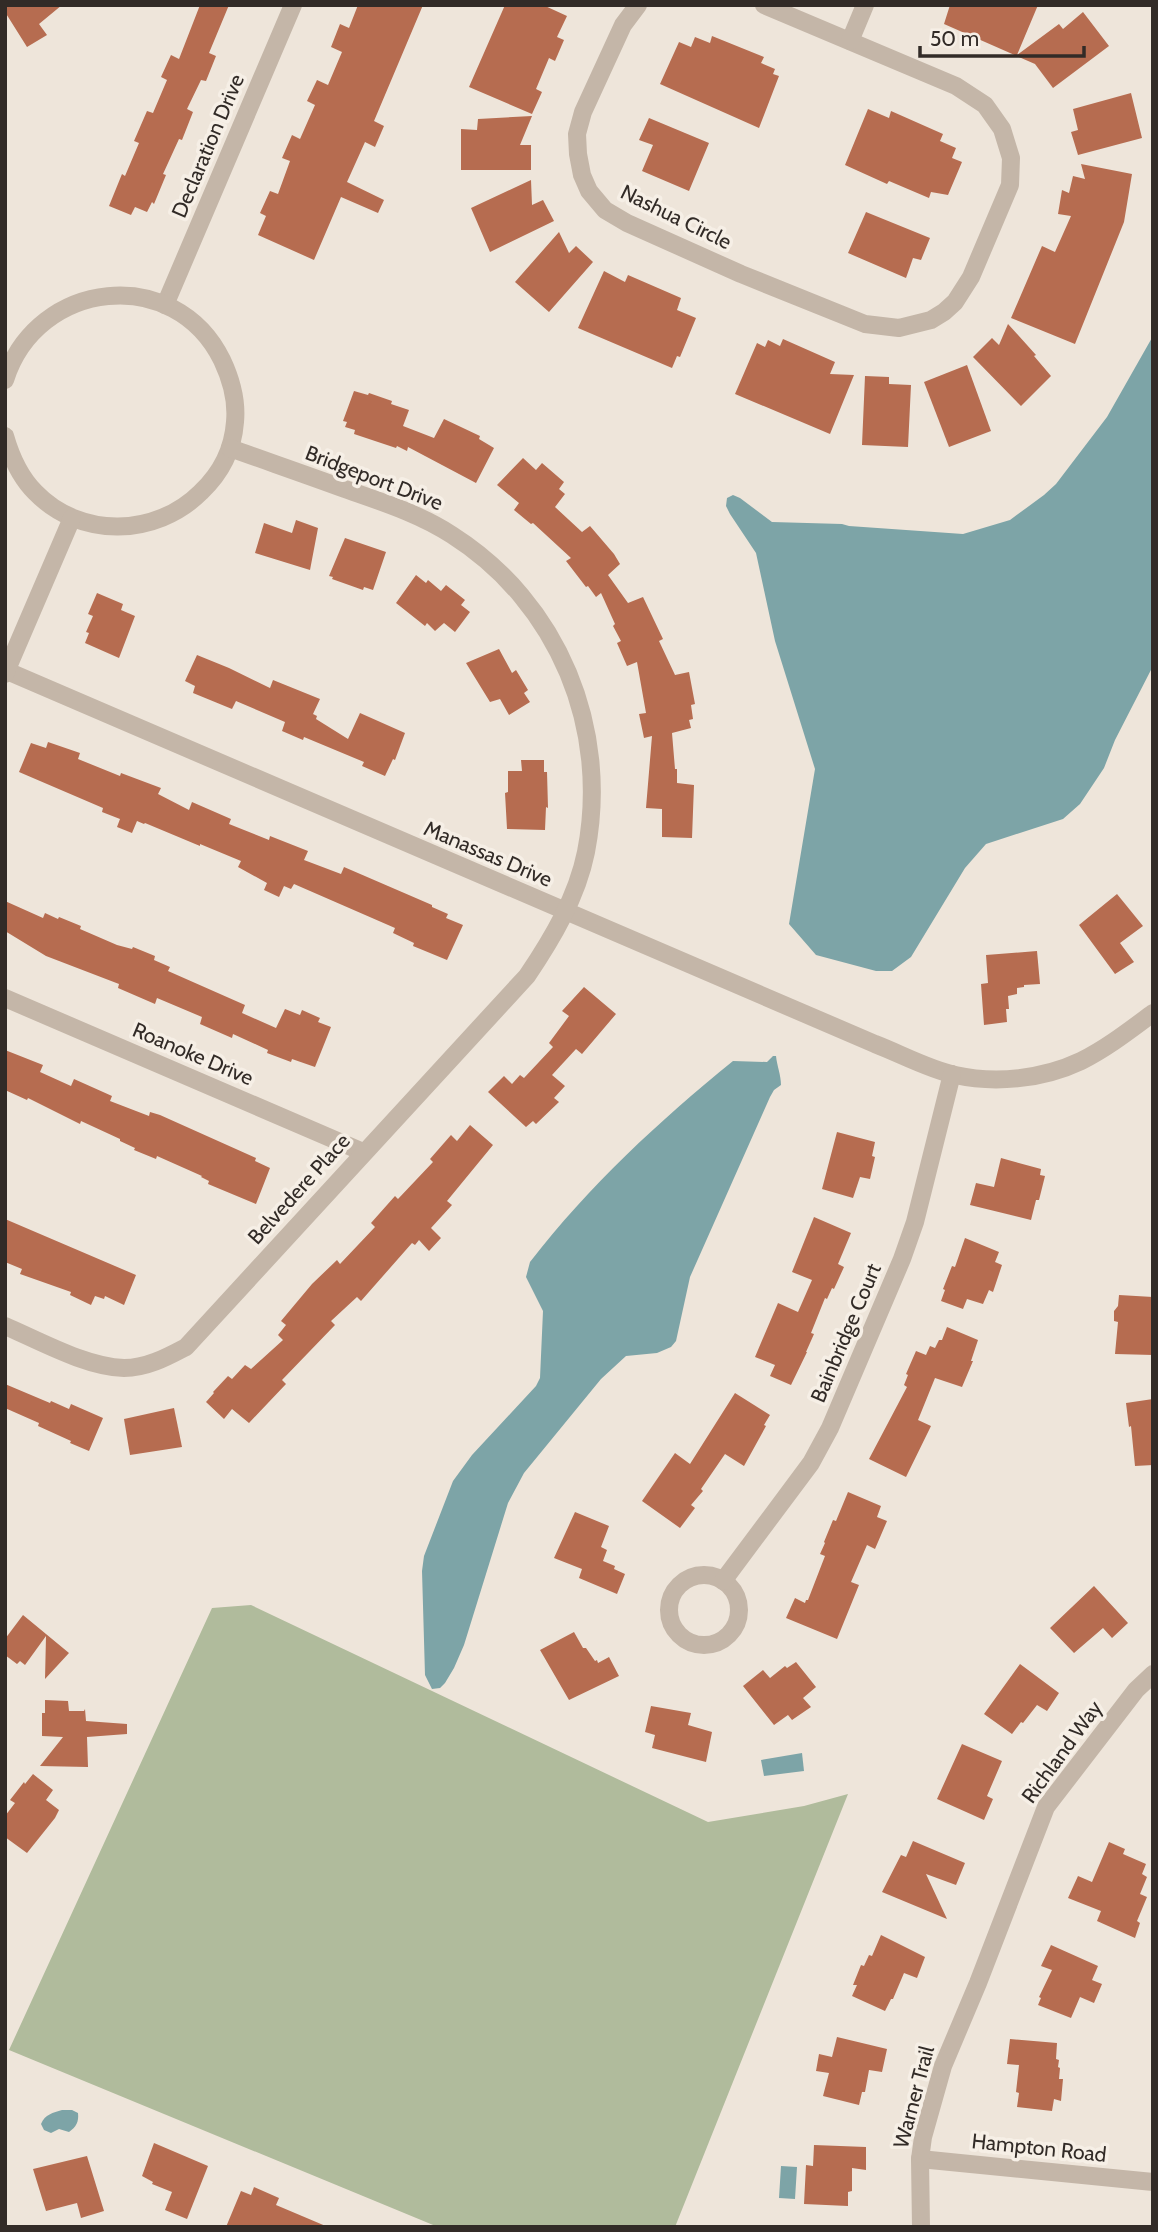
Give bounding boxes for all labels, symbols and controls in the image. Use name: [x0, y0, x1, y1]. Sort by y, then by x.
scale bar: [920, 14, 1084, 58]
text: 50 m: [930, 26, 979, 51]
street label: Declaration Drive: [166, 70, 249, 221]
street label: Nashua Circle: [617, 179, 736, 254]
street label: Bridgeport Drive: [302, 440, 447, 515]
street label: Manassas Drive: [420, 815, 556, 892]
street label: Roanoke Drive: [129, 1017, 258, 1090]
street label: Belvedere Place: [242, 1128, 355, 1249]
street label: Bainbridge Court: [805, 1260, 886, 1406]
street label: Richland Way: [1016, 1695, 1107, 1808]
street label: Warner Trail: [888, 2043, 939, 2151]
street label: Hampton Road: [971, 2128, 1108, 2167]

